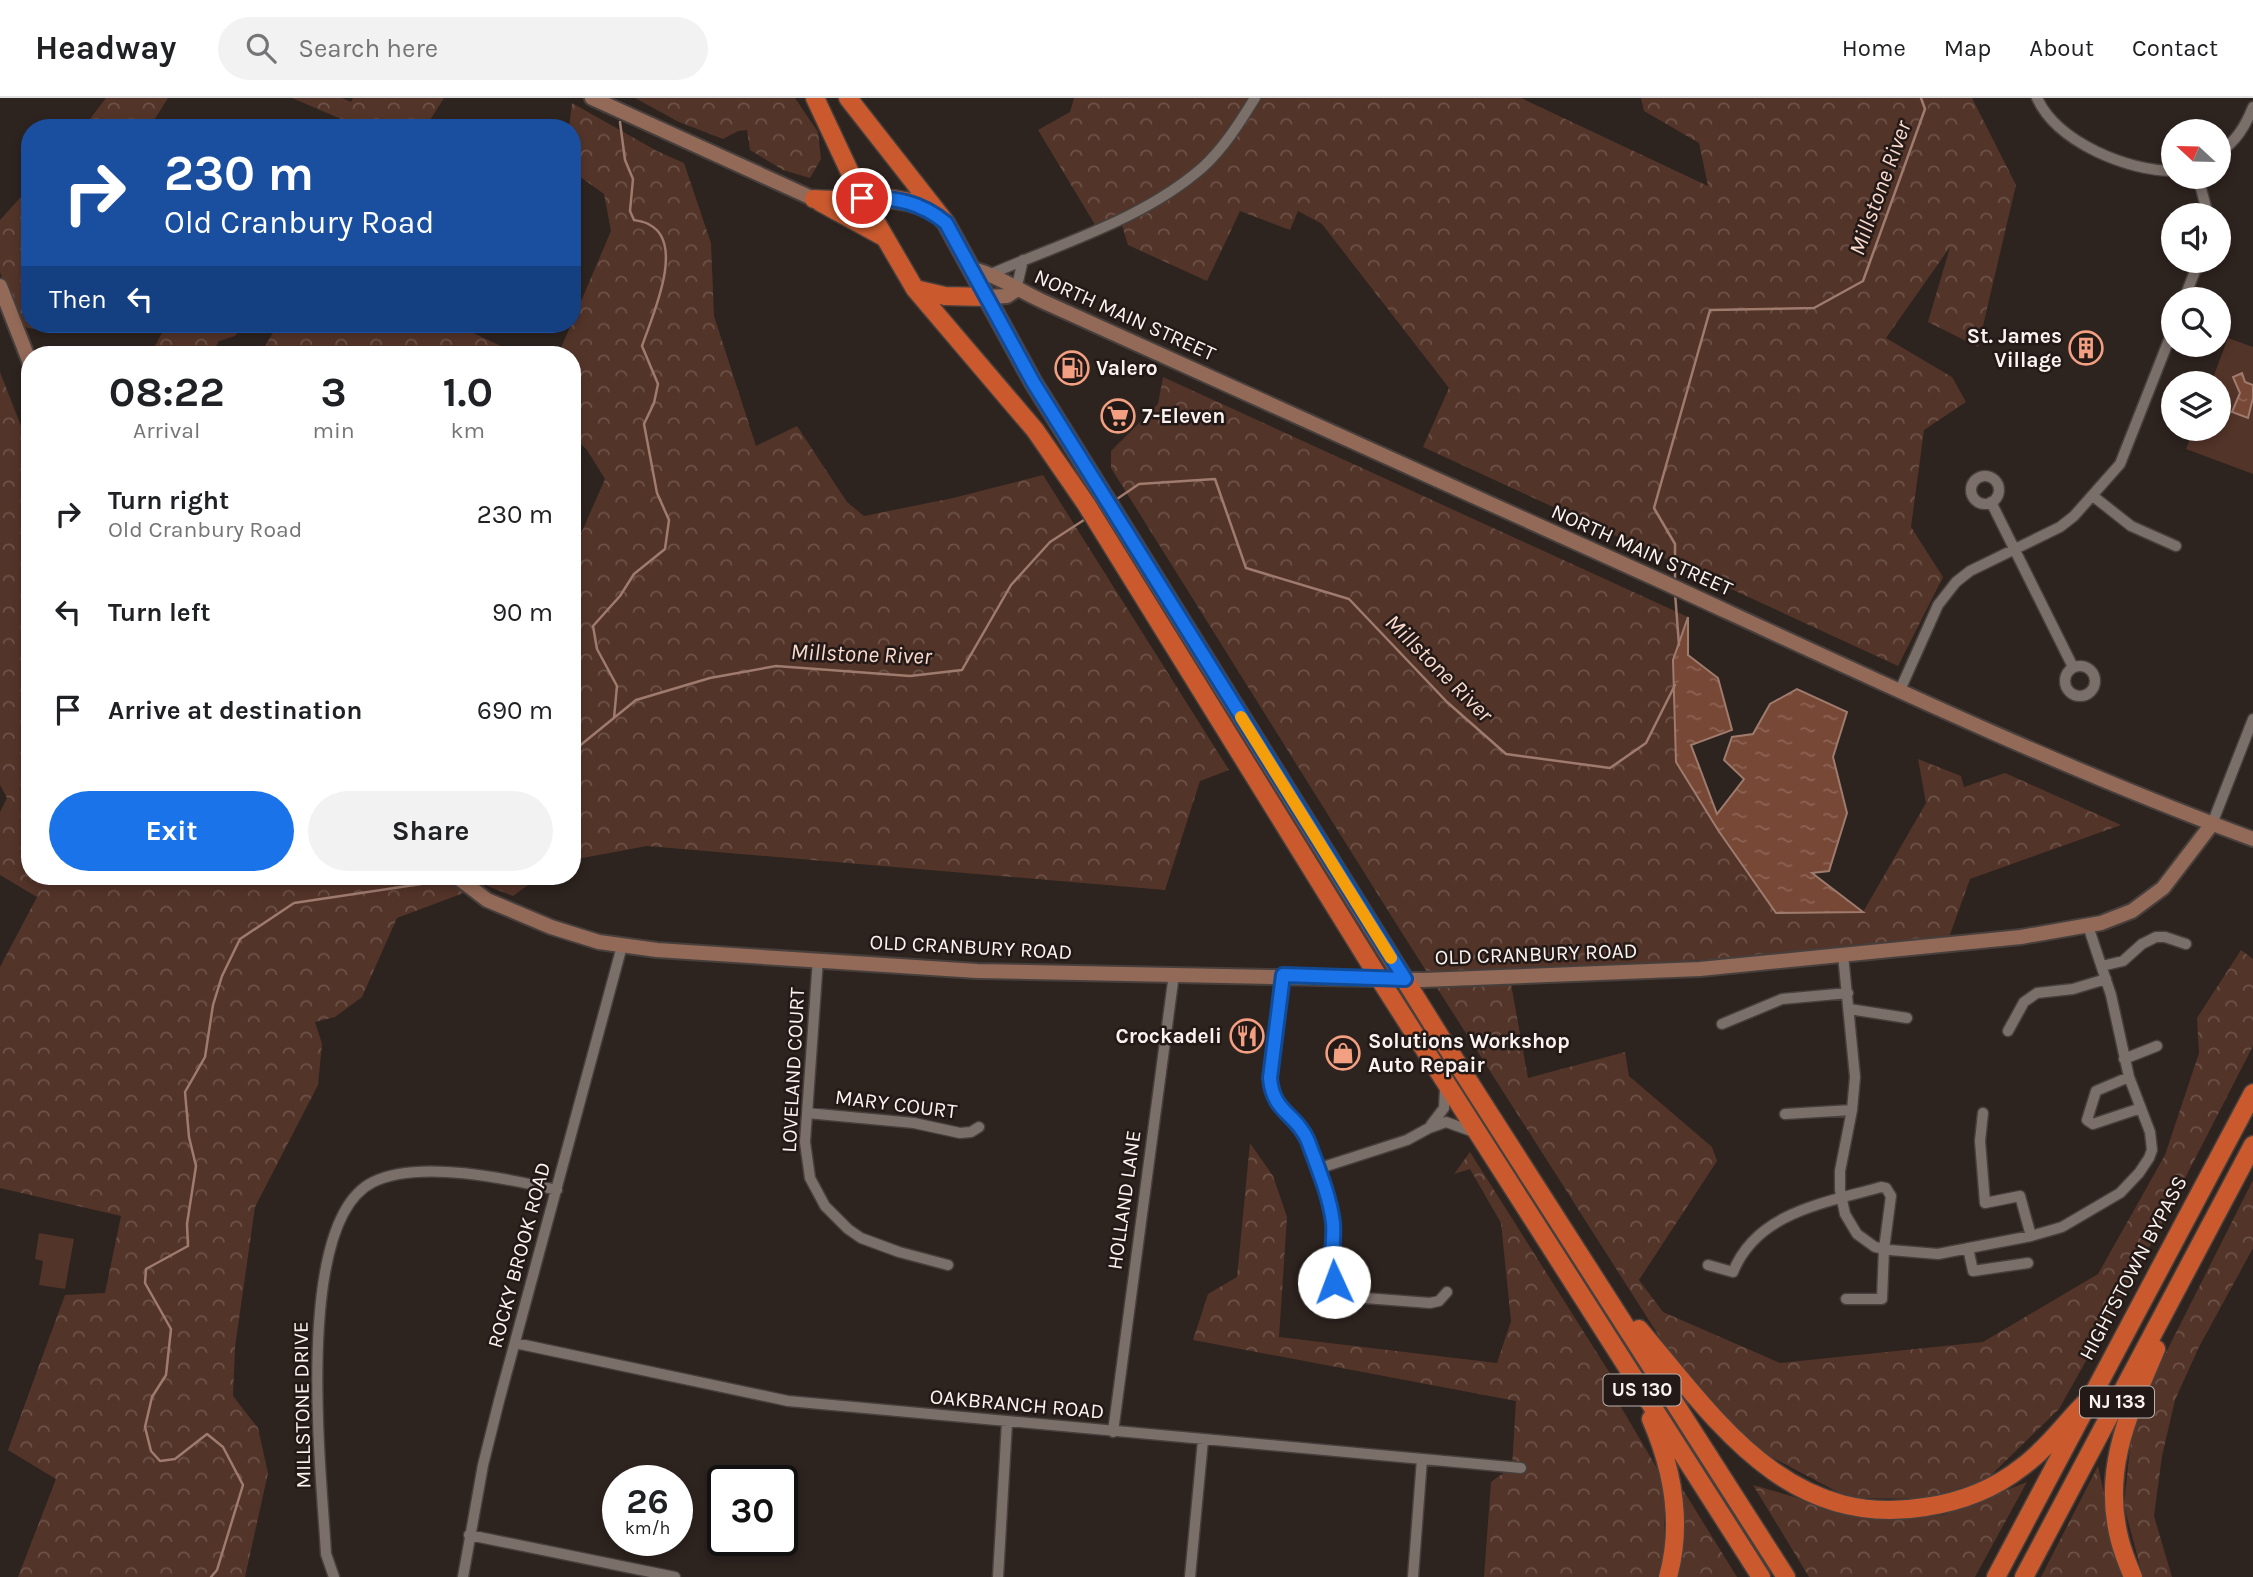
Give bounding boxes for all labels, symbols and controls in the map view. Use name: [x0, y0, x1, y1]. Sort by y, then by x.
search box: [218, 17, 708, 80]
text: Headway: [35, 29, 176, 67]
icon: search: [242, 29, 280, 67]
text: Search here: [298, 33, 438, 64]
text: Home: [1842, 34, 1906, 62]
text: Map: [1944, 34, 1991, 62]
text: About: [2029, 34, 2094, 62]
text: Contact: [2132, 34, 2218, 62]
water label: Millstone River: [1843, 116, 1917, 259]
north arrow: [2161, 119, 2231, 189]
map controls: [2161, 119, 2231, 441]
text: 230 m: [164, 145, 314, 202]
icon: right: [49, 147, 140, 238]
pin: [832, 168, 892, 228]
icon: arrive: [843, 179, 881, 217]
button: sound: [2161, 203, 2231, 273]
text: Old Cranbury Road: [164, 204, 434, 241]
street label: NORTH MAIN STREET: [1031, 264, 1220, 366]
icon: left: [121, 280, 159, 318]
text: Then: [49, 284, 107, 315]
button: search: [2161, 287, 2231, 357]
place label: St. James Village: [1967, 324, 2062, 372]
building icon: St. James Village: [2067, 329, 2105, 367]
fuel station icon: Valero: [1053, 349, 1091, 387]
place label: Valero: [1096, 356, 1158, 380]
text: 08:22: [109, 367, 225, 417]
text: 3: [321, 367, 347, 417]
text: 1.0: [443, 367, 493, 417]
button: layers: [2161, 371, 2231, 441]
supermarket icon: 7-Eleven: [1099, 397, 1137, 435]
place label: 7-Eleven: [1142, 404, 1225, 428]
text: Arrival: [133, 417, 200, 444]
text: min: [312, 417, 355, 444]
text: km: [451, 417, 485, 444]
text: Turn right: [108, 485, 229, 516]
icon: right: [49, 495, 87, 533]
text: 230 m: [477, 499, 553, 530]
street label: NORTH MAIN STREET: [1548, 499, 1737, 601]
text: Old Cranbury Road: [108, 516, 302, 543]
icon: left: [49, 593, 87, 631]
text: Turn left: [108, 597, 210, 628]
text: 90 m: [492, 597, 553, 628]
water label: Millstone River: [1380, 609, 1499, 728]
water label: Millstone River: [790, 638, 933, 670]
icon: arrive: [49, 691, 87, 729]
text: Arrive at destination: [108, 695, 362, 726]
text: 690 m: [477, 695, 553, 726]
button: Exit: [49, 791, 294, 871]
button: Share: [308, 791, 553, 871]
street label: OLD CRANBURY ROAD: [869, 930, 1073, 964]
street label: OLD CRANBURY ROAD: [1434, 938, 1638, 970]
street label: LOVELAND COURT: [777, 986, 809, 1153]
restaurant icon: Crockadeli: [1228, 1017, 1266, 1055]
place label: Crockadeli: [1115, 1024, 1222, 1048]
place label: Solutions Workshop Auto Repair: [1368, 1029, 1570, 1077]
shop icon: Solutions Workshop Auto Repair: [1324, 1034, 1362, 1072]
street label: MARY COURT: [834, 1085, 959, 1123]
street label: HOLLAND LANE: [1102, 1129, 1146, 1271]
street label: ROCKY BROOK ROAD: [483, 1159, 555, 1351]
street label: HIGHTSTOWN BYPASS: [2074, 1172, 2192, 1364]
position arrow: [1297, 1245, 1371, 1319]
street label: MILLSTONE DRIVE: [289, 1321, 315, 1489]
road number: US 130: [1604, 1374, 1680, 1406]
street label: OAKBRANCH ROAD: [929, 1384, 1105, 1424]
road number: NJ 133: [2080, 1386, 2154, 1418]
speed limit sign: 30: [707, 1465, 798, 1556]
text: 26: [626, 1481, 669, 1522]
text: km/h: [625, 1517, 670, 1539]

